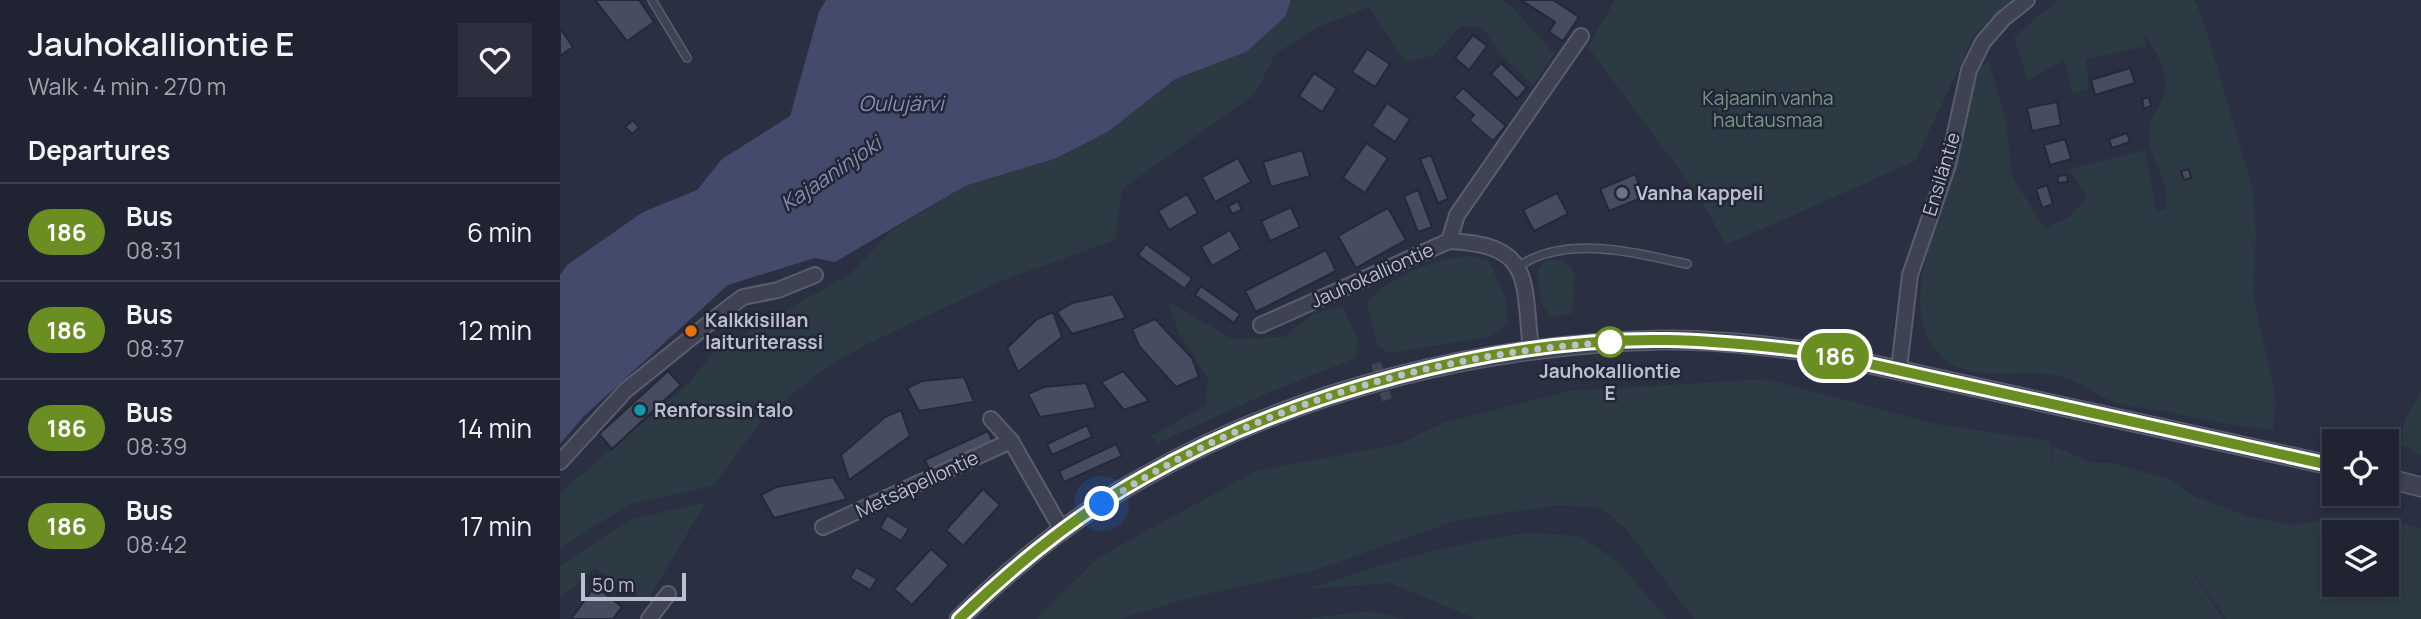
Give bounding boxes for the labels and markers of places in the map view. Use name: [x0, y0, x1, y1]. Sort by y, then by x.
place label: Vanha kappeli: [1636, 180, 1763, 206]
marker: Vanha kappeli: [1614, 185, 1630, 201]
place label: Kalkkisillan laituriterassi: [705, 307, 823, 355]
marker: Kalkkisillan laituriterassi: [683, 323, 699, 339]
marker: Jauhokalliontie E: [1595, 327, 1625, 357]
place label: Jauhokalliontie E: [1539, 358, 1681, 406]
place label: Renforssin talo: [654, 397, 793, 423]
marker: Renforssin talo: [632, 402, 648, 418]

